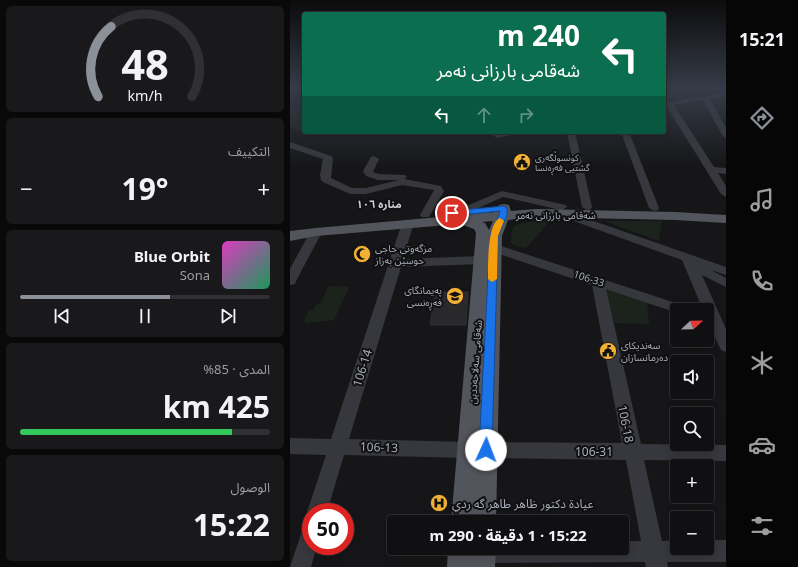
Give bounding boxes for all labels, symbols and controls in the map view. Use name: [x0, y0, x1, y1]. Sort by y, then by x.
text: 240 m: [497, 16, 580, 54]
text: 15:21: [739, 27, 785, 51]
icon: left: [594, 28, 646, 80]
text: 48: [121, 36, 169, 92]
text: شەقامی بارزانی نەمر: [436, 58, 580, 82]
text: km/h: [127, 86, 163, 105]
icon: left: [431, 104, 453, 126]
icon: ahead: [473, 104, 495, 126]
icon: right: [515, 104, 537, 126]
icon: directions: [748, 104, 776, 132]
text: التكييف: [228, 142, 270, 160]
place label: کونسوڵگەری گشتیی فەڕەنسا: [535, 151, 590, 175]
public building icon: کونسوڵگەری گشتیی فەڕەنسا: [512, 152, 532, 172]
text: 19°: [121, 168, 169, 209]
text: −: [20, 173, 33, 203]
text: +: [257, 173, 270, 203]
icon: music: [748, 186, 776, 214]
district label: منارە ١٠٦: [356, 196, 402, 211]
pin: [435, 196, 469, 230]
icon: arrive: [441, 202, 463, 224]
street label: شەقامی بارزانی نەمر: [515, 208, 596, 222]
place label: مزگەوتی حاجی حوسێن بەزاز: [374, 241, 432, 267]
mosque icon: مزگەوتی حاجی حوسێن بەزاز: [352, 244, 372, 264]
text: Blue Orbit: [134, 246, 210, 266]
text: Sona: [180, 266, 210, 284]
street label: 106-33: [572, 266, 607, 290]
icon: phone: [748, 267, 776, 295]
place label: پەیمانگای فەڕەنسی: [404, 283, 443, 311]
school or university icon: پەیمانگای فەڕەنسی: [445, 286, 465, 306]
north arrow: [670, 303, 714, 347]
map controls: [670, 303, 714, 555]
icon: previous: [51, 305, 73, 327]
icon: pause: [134, 305, 156, 327]
icon: next: [217, 305, 239, 327]
street label: شەقامی سەلاحەددین: [465, 319, 485, 405]
place label: سەندیکای دەرمانسازان: [621, 338, 668, 364]
public building icon: سەندیکای دەرمانسازان: [598, 341, 618, 361]
street label: 106-14: [348, 347, 376, 389]
icon: climate: [748, 349, 776, 377]
button: sound: [670, 355, 714, 399]
text: المدى · 85%: [203, 360, 270, 378]
text: 425 km: [163, 386, 270, 427]
street label: 106-18: [614, 404, 638, 444]
button: search: [670, 407, 714, 451]
position arrow: [465, 429, 507, 471]
icon: car: [748, 431, 776, 459]
street label: 106-13: [360, 438, 399, 456]
street label: 106-31: [575, 443, 613, 460]
button: +: [670, 459, 714, 503]
text: الوصول: [230, 478, 270, 496]
hospital icon: عيادة دكتور ظاهر طاهر گه ردي: [429, 493, 449, 513]
place label: عيادة دكتور ظاهر طاهر گه ردي: [452, 495, 594, 513]
speed limit sign: 50: [302, 503, 354, 555]
text: 15:22: [193, 504, 270, 545]
button: −: [670, 511, 714, 555]
icon: filters: [748, 512, 776, 540]
text: 15:22 · 1 دقيقة · 290 m: [429, 525, 587, 545]

